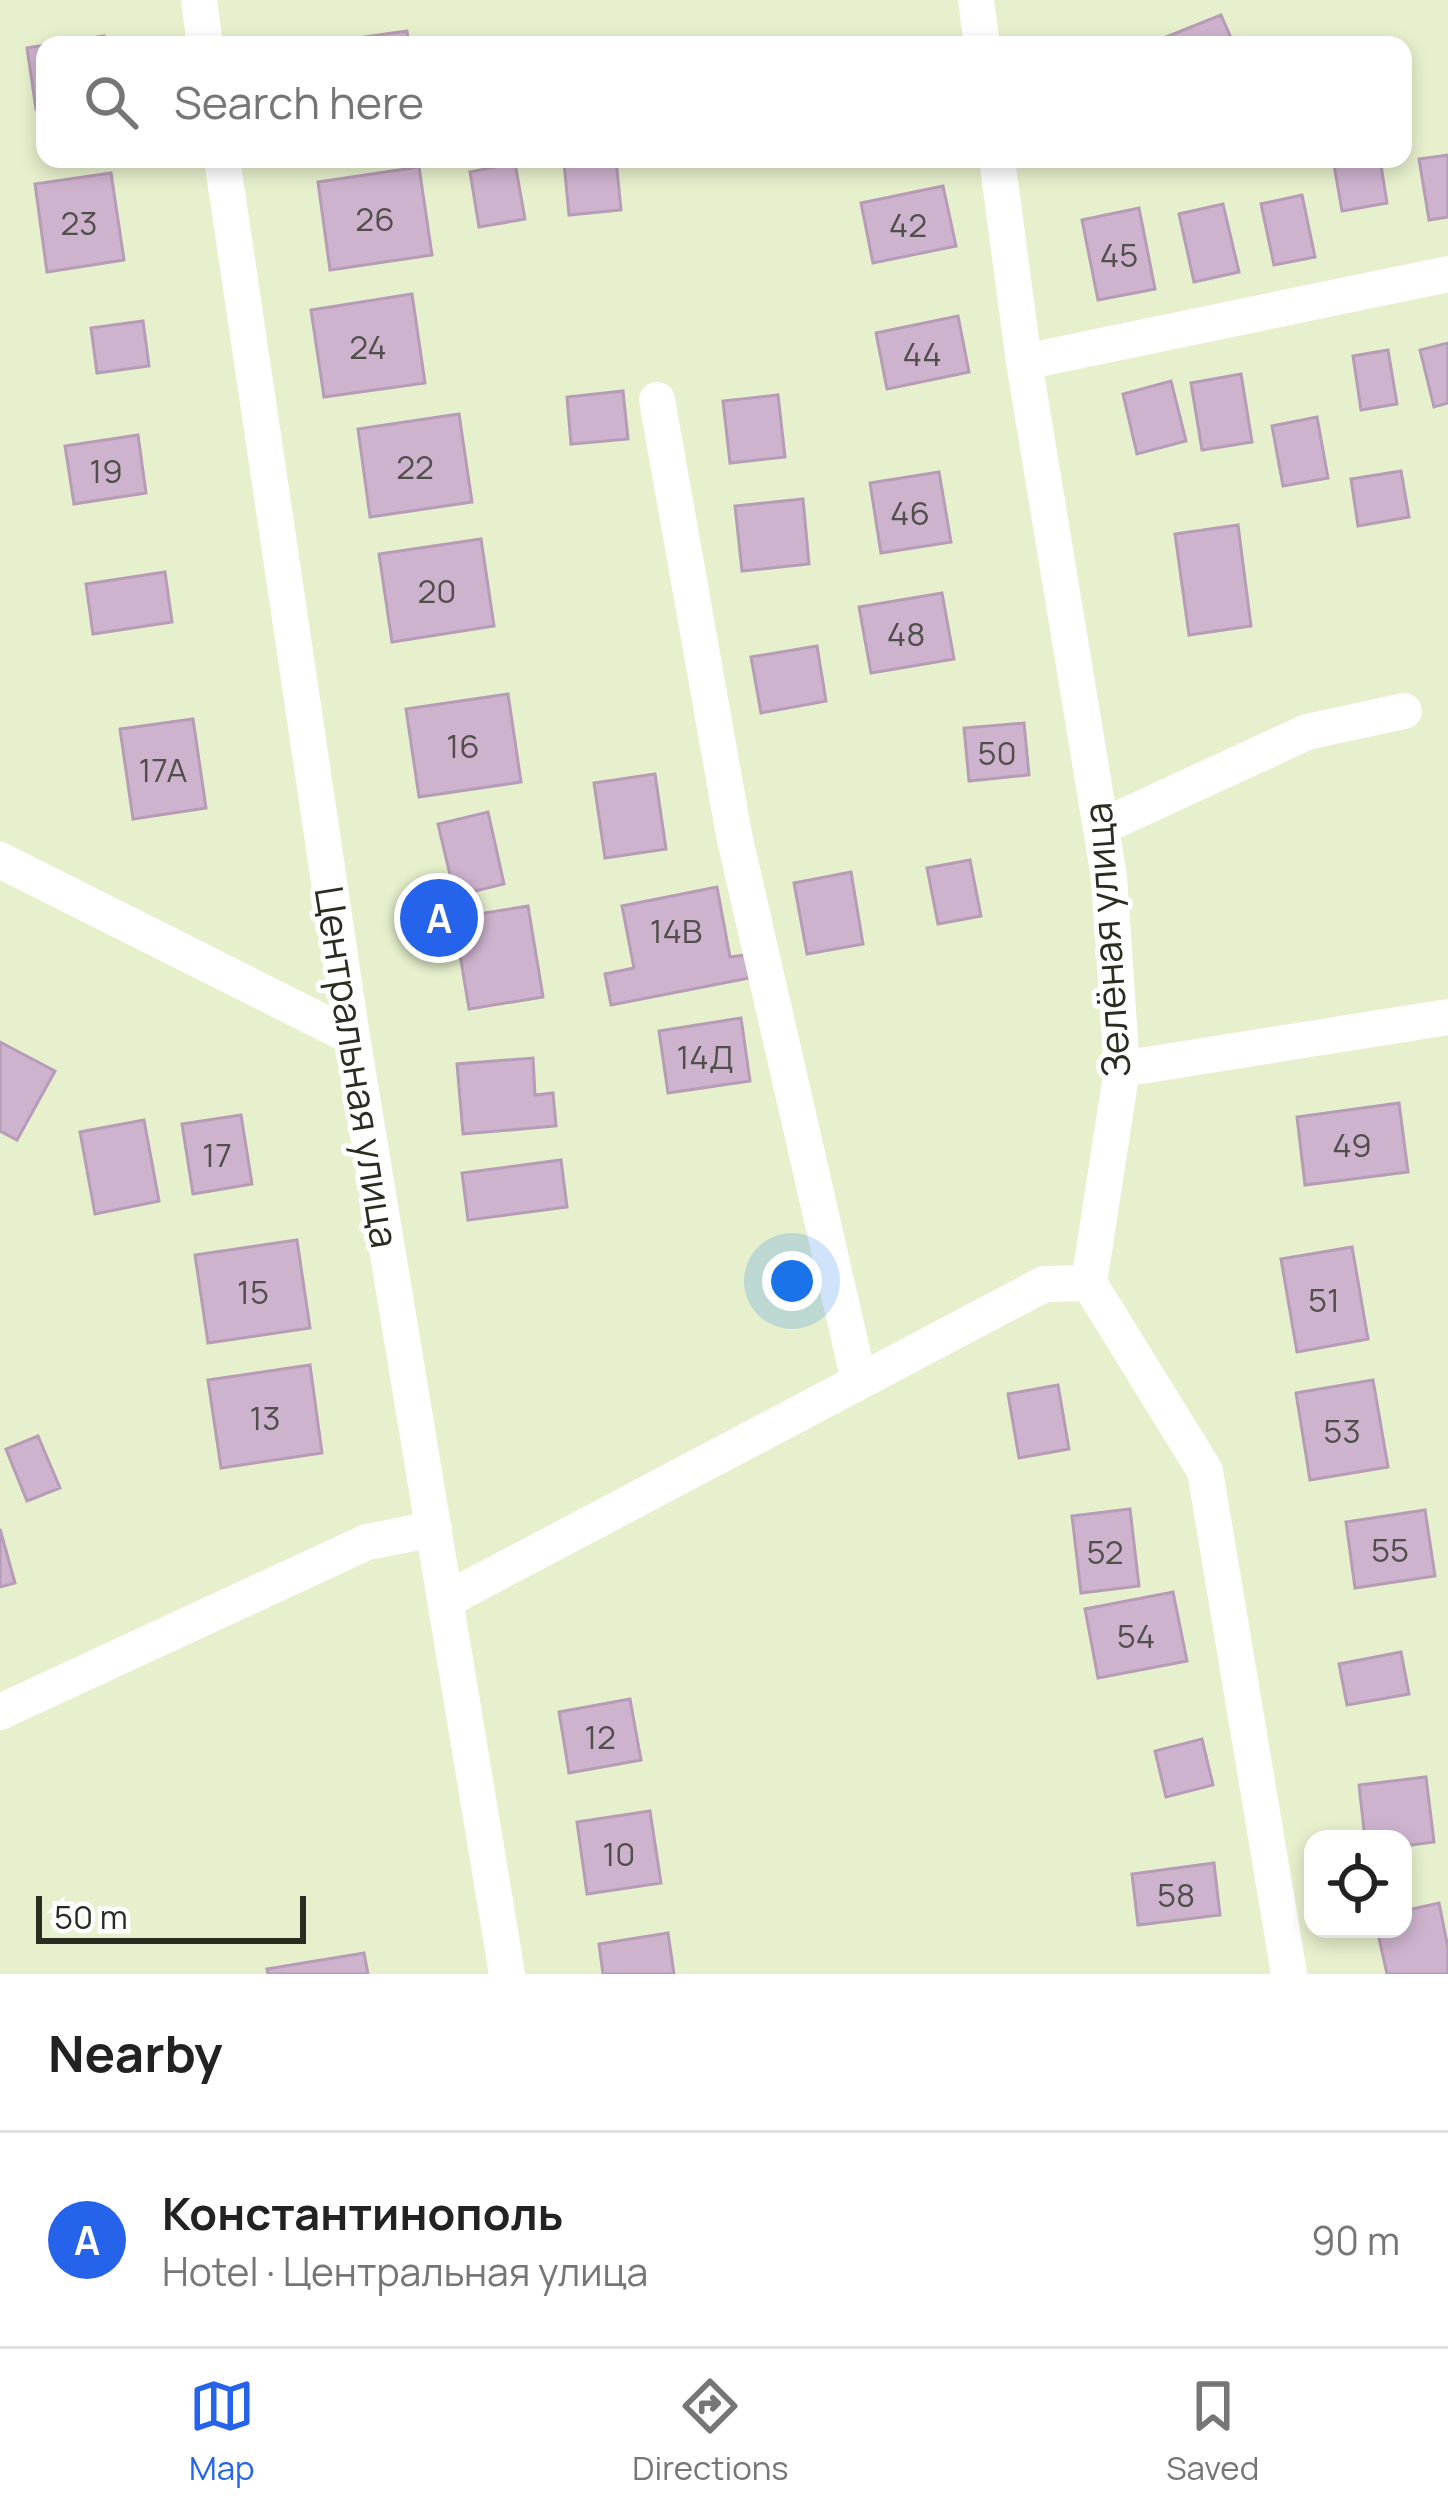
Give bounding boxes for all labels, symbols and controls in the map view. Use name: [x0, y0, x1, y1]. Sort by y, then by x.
search box: [36, 36, 1412, 168]
icon: search: [78, 69, 144, 135]
text: Search here: [174, 71, 424, 133]
house number: 26: [355, 196, 395, 241]
house number: 23: [60, 200, 98, 245]
house number: 42: [889, 202, 927, 247]
house number: 45: [1100, 232, 1138, 277]
house number: 24: [349, 324, 387, 369]
house number: 44: [902, 331, 942, 376]
house number: 22: [396, 444, 434, 489]
house number: 19: [89, 448, 123, 493]
house number: 46: [890, 490, 930, 535]
house number: 20: [418, 568, 456, 613]
house number: 48: [887, 611, 925, 656]
house number: 16: [446, 723, 480, 768]
house number: 50: [977, 730, 1017, 775]
house number: 17А: [138, 747, 188, 792]
street label: Зелёная улица: [1069, 801, 1143, 1079]
pin: A: [400, 873, 478, 963]
street label: Центральная улица: [303, 882, 413, 1252]
house number: 14В: [650, 908, 702, 953]
house number: 14Д: [677, 1034, 734, 1079]
house number: 49: [1332, 1122, 1372, 1167]
house number: 17: [202, 1132, 232, 1177]
your location: [762, 1251, 822, 1311]
house number: 15: [237, 1269, 269, 1314]
house number: 51: [1308, 1277, 1340, 1322]
house number: 13: [249, 1395, 281, 1440]
house number: 53: [1323, 1408, 1361, 1453]
house number: 55: [1371, 1527, 1409, 1572]
house number: 52: [1087, 1529, 1123, 1574]
house number: 54: [1117, 1613, 1155, 1658]
house number: 12: [584, 1714, 616, 1759]
map controls: [1304, 1830, 1412, 1938]
button: locate: [1304, 1830, 1412, 1938]
house number: 10: [603, 1831, 636, 1876]
house number: 58: [1157, 1872, 1195, 1917]
scale bar: [36, 1890, 306, 1943]
text: 50 m: [54, 1894, 128, 1939]
text: Nearby: [48, 2018, 223, 2087]
text: Константинополь: [162, 2182, 563, 2244]
text: A: [74, 2213, 100, 2267]
text: 90 m: [1311, 2213, 1400, 2267]
text: Hotel · Центральная улица: [162, 2244, 648, 2298]
tab: Map: [189, 2373, 255, 2490]
tab: Directions: [632, 2373, 789, 2490]
tab: Saved: [1166, 2373, 1259, 2490]

